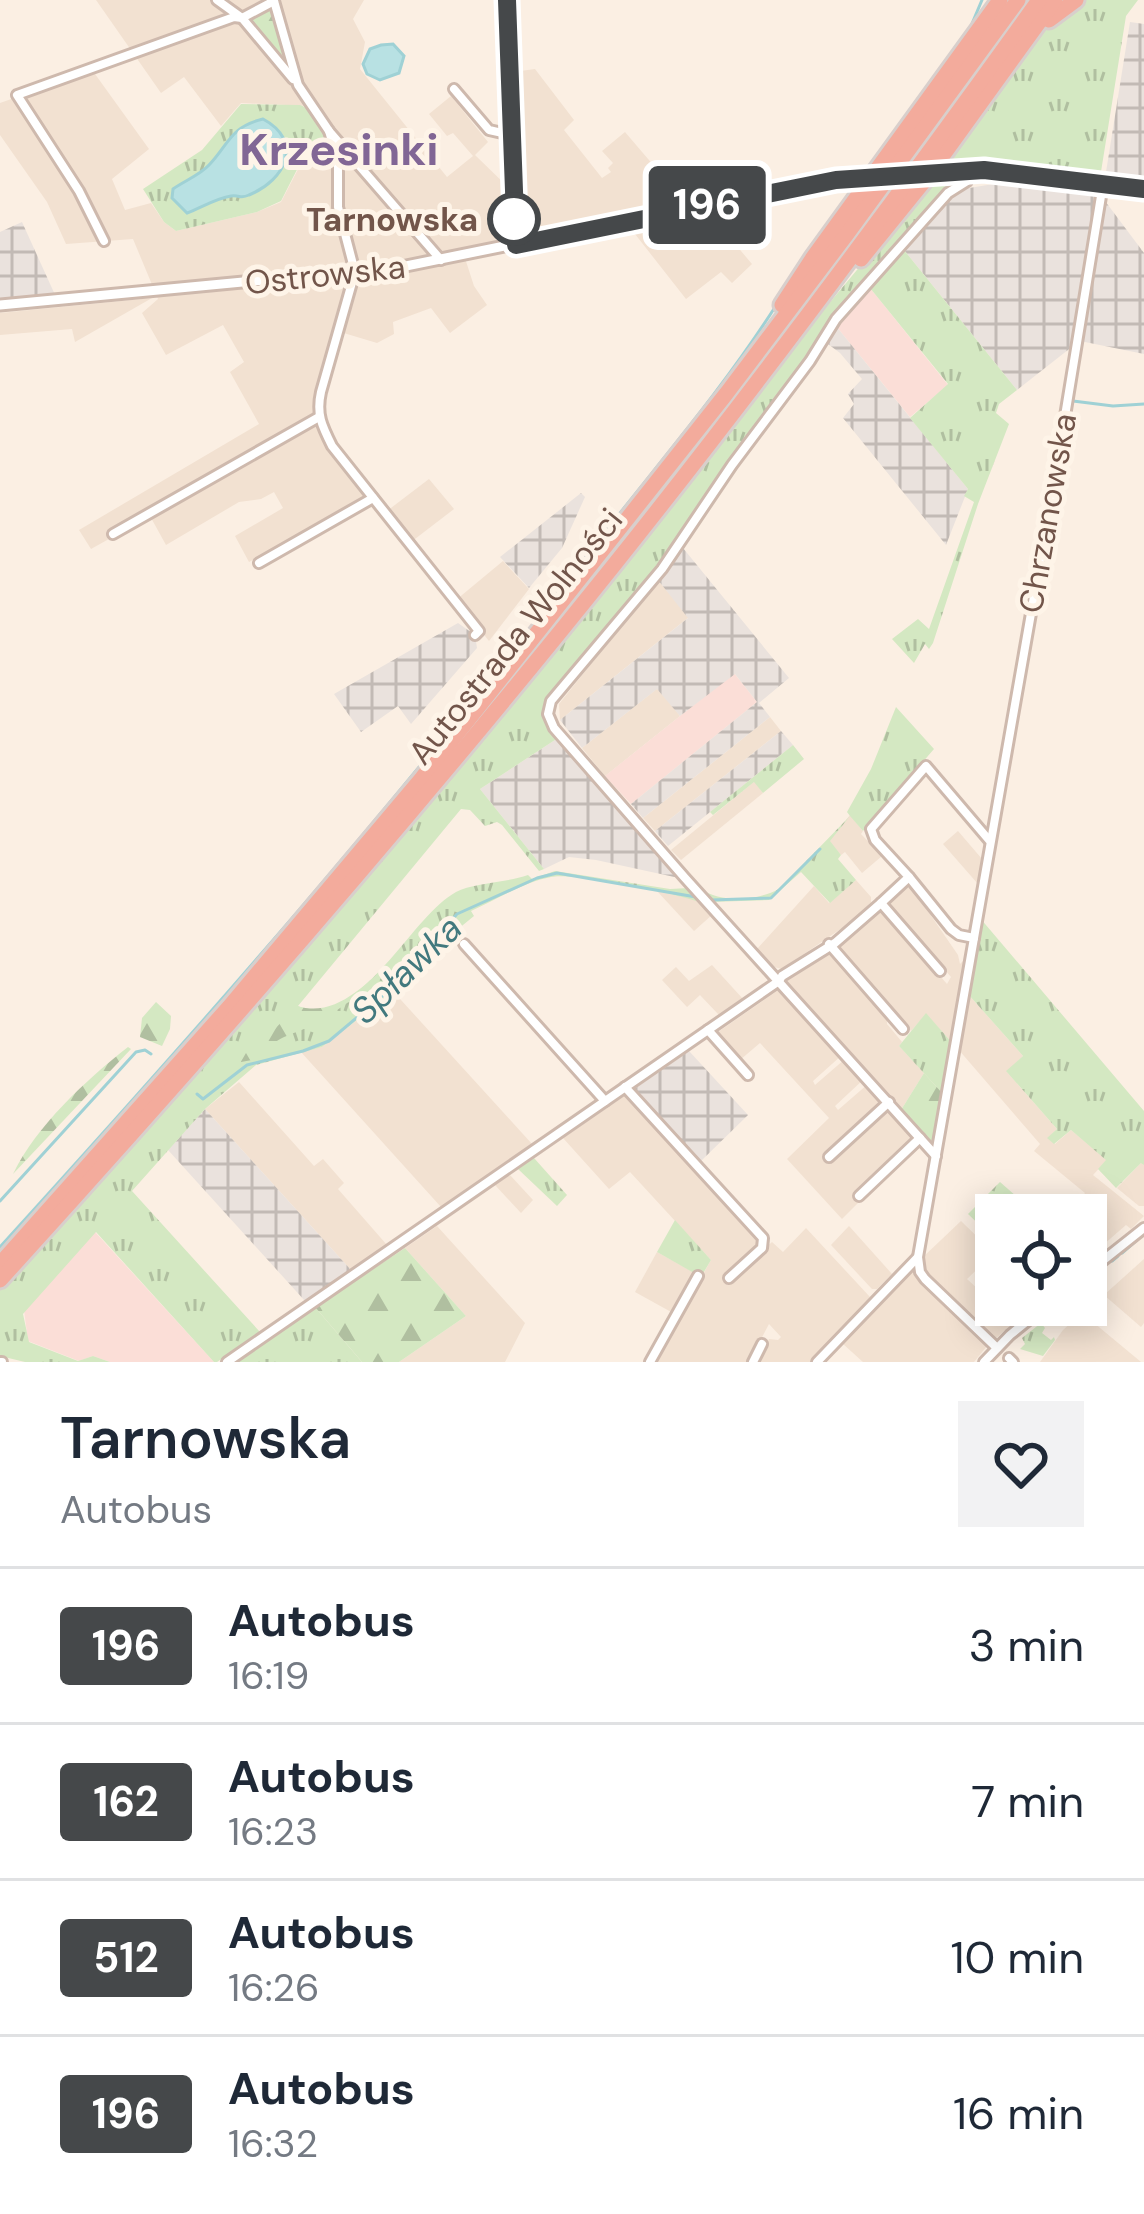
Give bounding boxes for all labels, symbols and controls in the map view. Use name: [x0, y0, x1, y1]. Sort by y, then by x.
district label: Krzesinki: [239, 120, 439, 179]
line badge: 196: [638, 166, 776, 244]
text: 196: [673, 177, 741, 232]
marker: Tarnowska: [489, 194, 539, 244]
place label: Tarnowska: [306, 198, 478, 241]
street label: Ostrowska: [243, 245, 407, 304]
street label: Chrzanowska: [1009, 410, 1086, 616]
street label: Autostrada Wolności: [399, 499, 632, 773]
water label: Spławka: [341, 905, 472, 1034]
map controls: [975, 1194, 1107, 1326]
button: locate: [975, 1194, 1107, 1326]
text: Tarnowska: [60, 1401, 351, 1476]
button: heart: [958, 1401, 1084, 1527]
text: Autobus: [60, 1484, 212, 1535]
text: Autobus: [228, 1591, 415, 1650]
text: 3 min: [969, 1616, 1084, 1675]
text: 196: [92, 1618, 160, 1673]
text: 16:19: [228, 1650, 309, 1701]
text: Autobus: [228, 1747, 415, 1806]
text: 7 min: [971, 1772, 1084, 1831]
text: 162: [93, 1774, 159, 1829]
text: 16:23: [228, 1806, 318, 1857]
text: Autobus: [228, 1903, 415, 1962]
text: 10 min: [950, 1928, 1084, 1987]
text: 512: [93, 1930, 159, 1985]
text: 16:26: [228, 1962, 320, 2013]
text: Autobus: [228, 2059, 415, 2118]
text: 16 min: [953, 2084, 1084, 2143]
text: 196: [92, 2086, 160, 2141]
text: 16:32: [228, 2118, 318, 2169]

